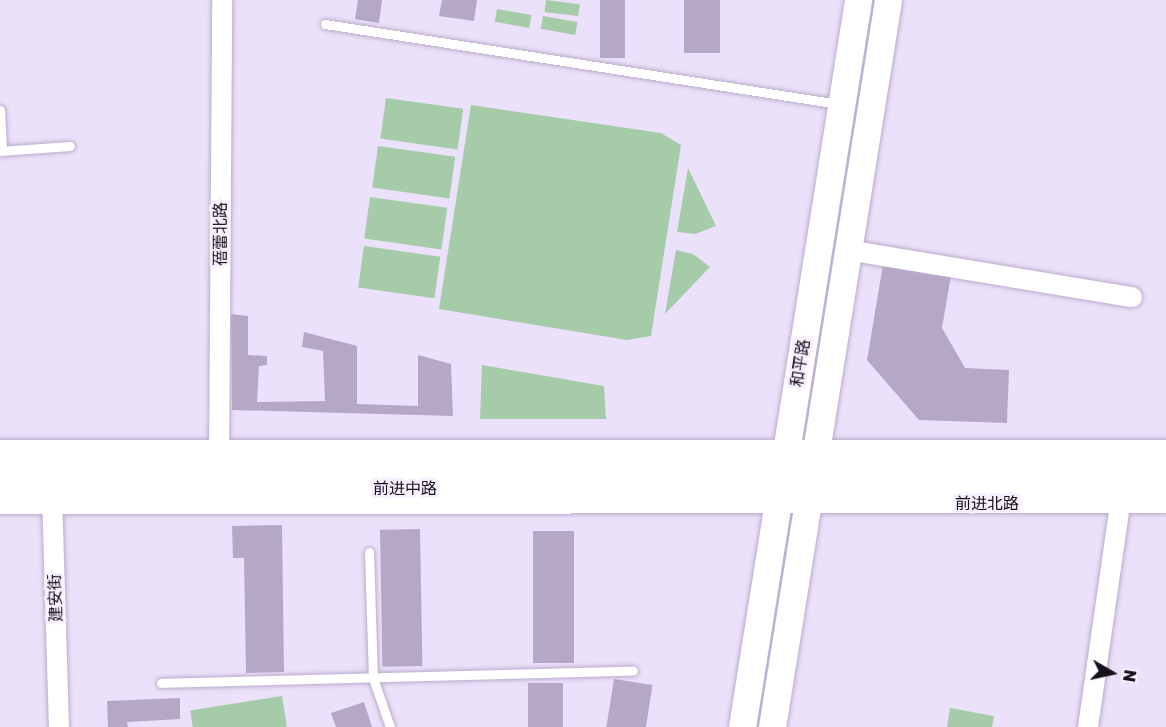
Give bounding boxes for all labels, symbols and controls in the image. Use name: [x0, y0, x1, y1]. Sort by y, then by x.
street label: 蓓蕾北路: [210, 202, 230, 266]
street label: 和平路: [787, 338, 813, 388]
street label: 前进中路: [373, 478, 437, 498]
street label: 前进北路: [955, 493, 1019, 513]
street label: 建安街: [45, 574, 65, 622]
north arrow: [1082, 643, 1142, 703]
text: N: [1119, 668, 1141, 683]

